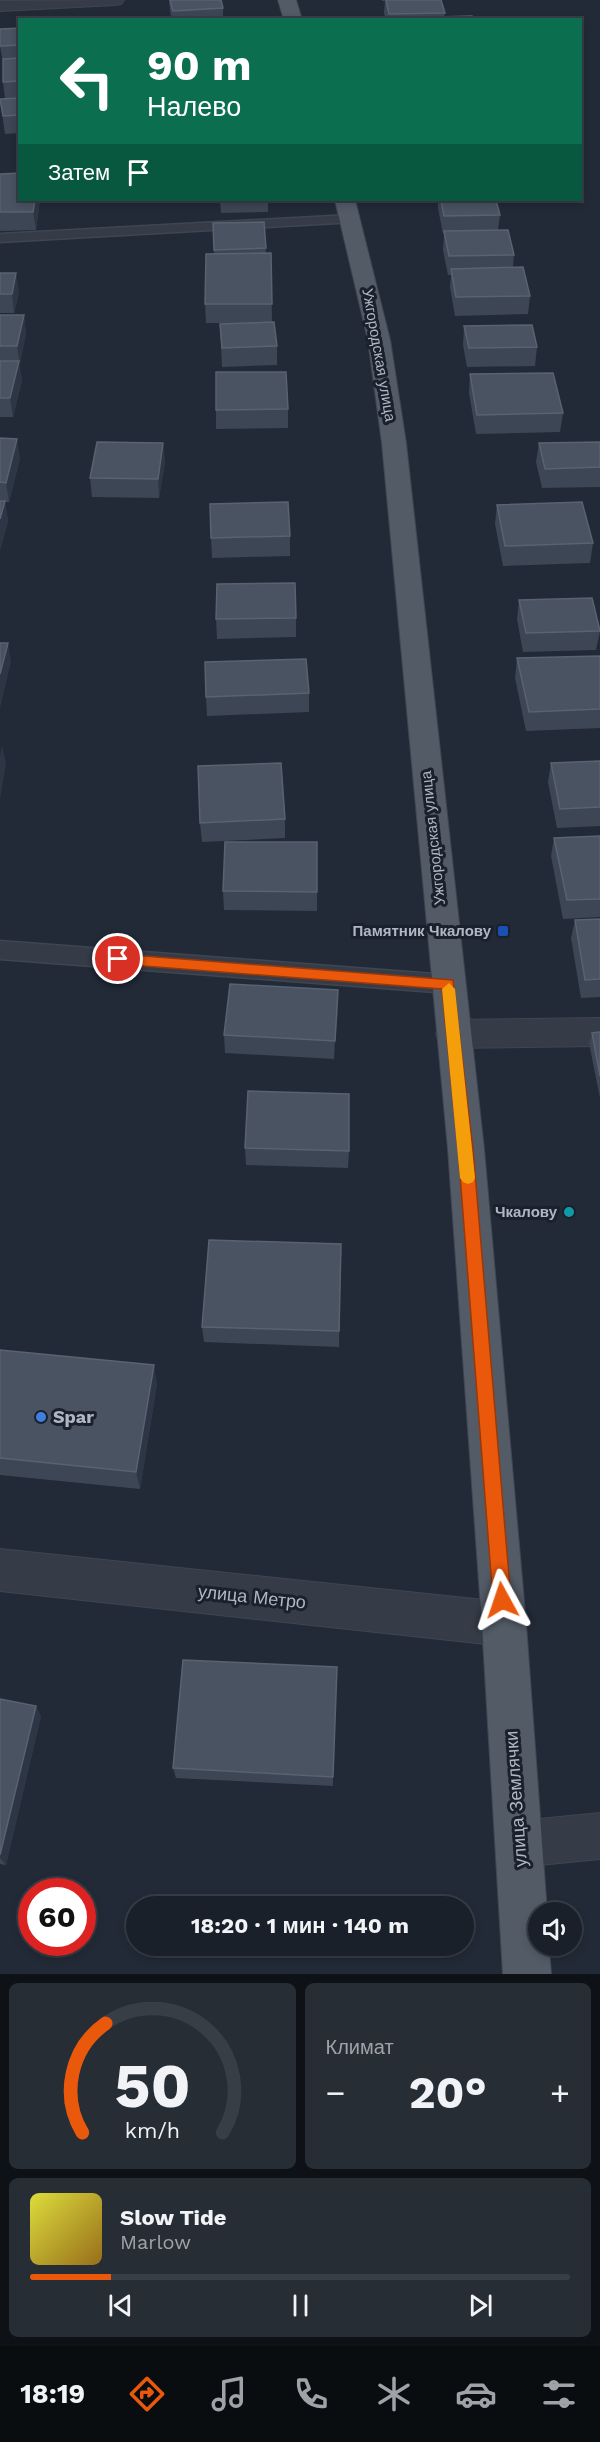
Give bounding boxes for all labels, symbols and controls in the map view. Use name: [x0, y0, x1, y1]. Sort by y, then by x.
text: 90 m: [147, 41, 251, 90]
icon: left: [48, 42, 126, 120]
text: Налево: [147, 91, 241, 123]
icon: arrive: [122, 156, 155, 189]
text: Затем: [48, 160, 110, 185]
street label: Ужгородская улица: [358, 287, 400, 424]
street label: Ужгородская улица: [417, 769, 449, 906]
place label: Памятник Чкалову: [353, 922, 492, 940]
marker: Памятник Чкалову: [496, 924, 510, 938]
pin: [92, 933, 143, 984]
icon: arrive: [101, 942, 134, 975]
place label: Чкалову: [495, 1203, 558, 1221]
marker: Чкалову: [562, 1205, 576, 1219]
place label: Spar: [53, 1406, 94, 1427]
marker: Spar: [34, 1410, 48, 1424]
position arrow: [470, 1568, 534, 1632]
street label: улица Метро: [197, 1580, 307, 1613]
street label: улица Землячки: [500, 1730, 531, 1868]
speed limit sign: 60: [18, 1878, 96, 1956]
map controls: [528, 1902, 582, 1956]
button: sound: [528, 1902, 582, 1956]
text: 18:20 · 1 мин · 140 m: [191, 1913, 409, 1938]
text: Климат: [326, 2035, 394, 2059]
text: 50: [114, 2049, 191, 2122]
text: 20°: [409, 2066, 487, 2119]
text: −: [326, 2073, 345, 2112]
text: +: [550, 2073, 570, 2112]
text: km/h: [125, 2118, 180, 2143]
text: Slow Tide: [120, 2205, 227, 2230]
text: Marlow: [120, 2230, 191, 2254]
icon: previous: [104, 2289, 137, 2322]
icon: pause: [284, 2289, 317, 2322]
icon: next: [464, 2289, 497, 2322]
icon: directions: [126, 2373, 168, 2415]
icon: music: [208, 2373, 250, 2415]
icon: phone: [290, 2373, 332, 2415]
icon: climate: [373, 2373, 415, 2415]
icon: car: [455, 2373, 497, 2415]
icon: filters: [538, 2373, 580, 2415]
text: 18:19: [20, 2378, 85, 2410]

